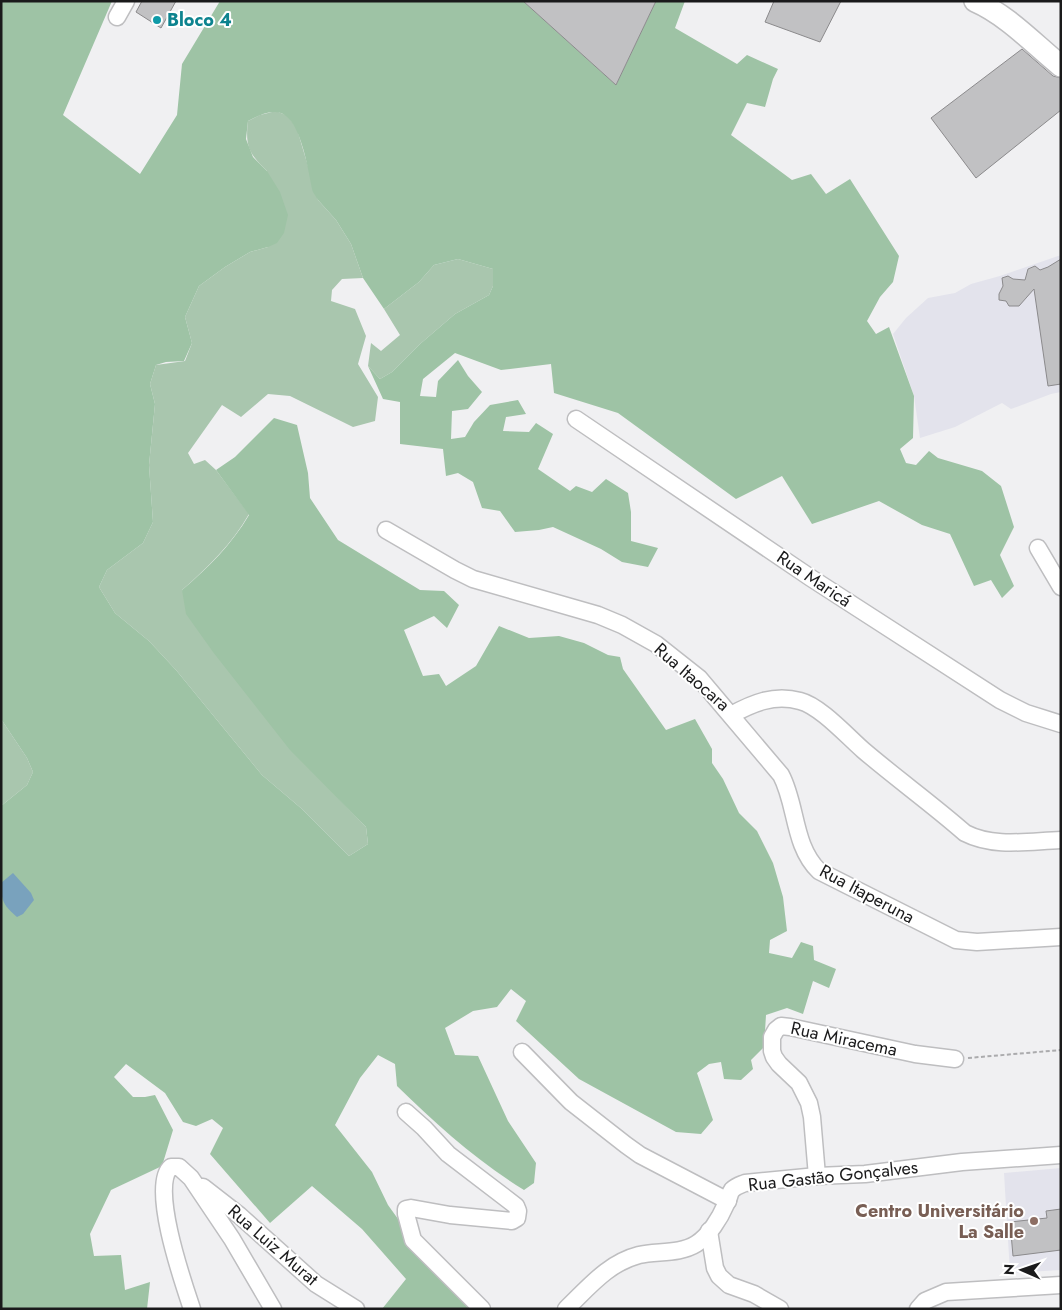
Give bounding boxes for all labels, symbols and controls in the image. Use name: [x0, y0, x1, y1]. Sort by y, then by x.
place label: Bloco 4: [167, 7, 232, 33]
marker: Bloco 4: [151, 14, 163, 26]
street label: Rua Maricá: [771, 544, 857, 614]
street label: Rua Itaocara: [648, 637, 736, 717]
street label: Rua Itaperuna: [815, 858, 919, 930]
street label: Rua Miracema: [788, 1015, 900, 1063]
street label: Rua Gastão Gonçalves: [747, 1154, 919, 1198]
street label: Rua Luiz Murat: [222, 1198, 324, 1292]
place label: Centro Universitário La Salle: [855, 1198, 1024, 1245]
marker: Centro Universitário La Salle: [1028, 1215, 1040, 1227]
north arrow: [997, 1245, 1047, 1295]
text: N: [999, 1264, 1019, 1275]

